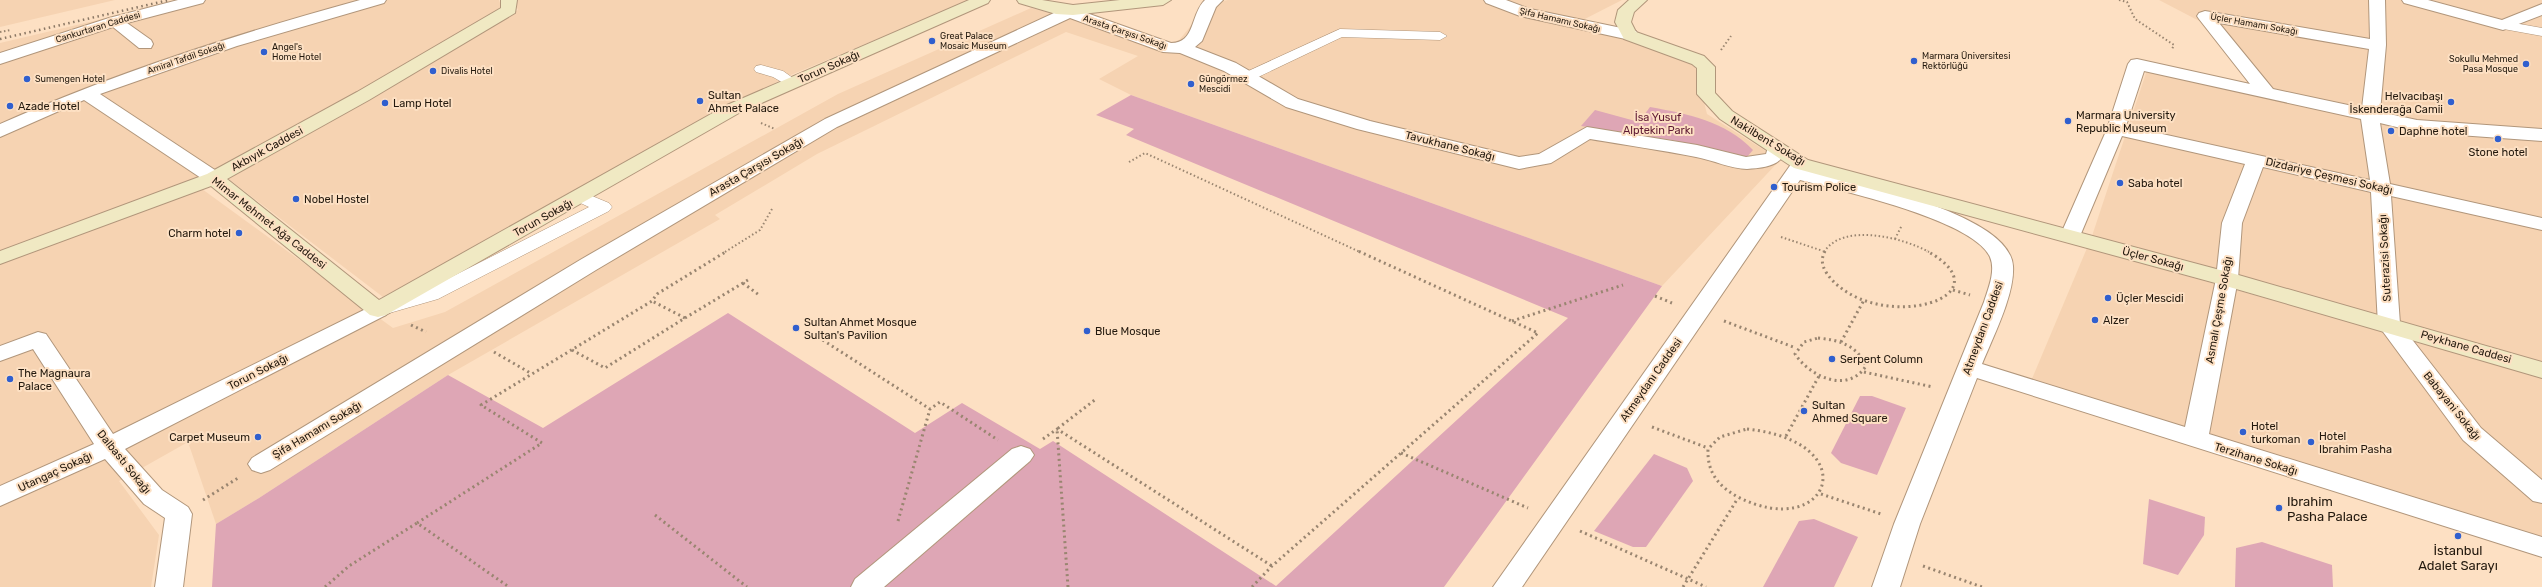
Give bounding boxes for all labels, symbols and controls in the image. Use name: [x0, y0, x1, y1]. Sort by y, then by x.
street label: Şifa Hamamı Sokağı: [1518, 6, 1602, 34]
street label: Cankurtaran Caddesi: [55, 9, 141, 45]
street label: Üçler Hamamı Sokağı: [2210, 11, 2298, 37]
street label: Arasta Çarşısı Sokağı: [1082, 13, 1168, 51]
place label: Great Palace Mosaic Museum: [940, 31, 1007, 51]
marker: Great Palace Mosaic Museum: [927, 36, 937, 46]
street label: Amiral Tafdil Sokağı: [146, 40, 226, 76]
place label: Angel's Home Hotel: [272, 42, 321, 62]
marker: Angel's Home Hotel: [259, 47, 269, 57]
street label: Torun Sokağı: [796, 48, 862, 86]
place label: Marmara Üniversitesi Rektörlüğü: [1922, 51, 2010, 71]
place label: Sokullu Mehmed Pasa Mosque: [2449, 54, 2518, 74]
marker: Marmara Üniversitesi Rektörlüğü: [1909, 56, 1919, 66]
marker: Sokullu Mehmed Pasa Mosque: [2521, 59, 2531, 69]
marker: Divalis Hotel: [428, 66, 438, 76]
place label: Divalis Hotel: [441, 66, 493, 76]
marker: Sumengen Hotel: [22, 74, 32, 84]
place label: Sumengen Hotel: [35, 74, 105, 84]
place label: Güngörmez Mescidi: [1199, 74, 1248, 94]
marker: Güngörmez Mescidi: [1186, 79, 1196, 89]
place label: Sultan Ahmet Palace: [708, 89, 779, 115]
place label: Helvacıbaşı İskenderağa Camii: [2349, 90, 2443, 116]
marker: Sultan Ahmet Palace: [695, 96, 705, 106]
place label: Lamp Hotel: [393, 97, 452, 110]
marker: Helvacıbaşı İskenderağa Camii: [2446, 97, 2456, 107]
marker: Lamp Hotel: [380, 98, 390, 108]
place label: Azade Hotel: [18, 100, 80, 113]
marker: Azade Hotel: [5, 101, 15, 111]
place label: Marmara University Republic Museum: [2076, 109, 2176, 135]
park label: İsa Yusuf Alptekin Parkı: [1623, 110, 1693, 137]
street label: Nakilbent Sokağı: [1728, 114, 1808, 168]
marker: Marmara University Republic Museum: [2063, 116, 2073, 126]
street label: Akbıyık Caddesi: [229, 124, 305, 174]
place label: Daphne hotel: [2399, 125, 2468, 138]
marker: Daphne hotel: [2386, 126, 2396, 136]
street label: Tavukhane Sokağı: [1404, 129, 1496, 163]
marker: Stone hotel: [2493, 134, 2503, 144]
street label: Arasta Çarşısı Sokağı: [706, 135, 806, 199]
place label: Stone hotel: [2468, 146, 2528, 159]
street label: Dizdariye Çeşmesi Sokağı: [2264, 155, 2394, 197]
street label: Mimar Mehmet Ağa Caddesi: [209, 174, 329, 272]
place label: Saba hotel: [2128, 177, 2182, 190]
marker: Saba hotel: [2115, 178, 2125, 188]
place label: Tourism Police: [1782, 181, 1856, 194]
marker: Tourism Police: [1769, 182, 1779, 192]
place label: Nobel Hostel: [304, 193, 369, 206]
marker: Nobel Hostel: [291, 194, 301, 204]
street label: Torun Sokağı: [511, 196, 575, 240]
street label: Suterazisi Sokağı: [2376, 214, 2394, 302]
place label: Charm hotel: [168, 227, 231, 240]
marker: Charm hotel: [234, 228, 244, 238]
street label: Üçler Sokağı: [2121, 245, 2185, 273]
street label: Asmalı Çeşme Sokağı: [2203, 255, 2235, 365]
street label: Atmeydanı Caddesi: [1960, 279, 2006, 377]
place label: Üçler Mescidi: [2116, 292, 2184, 305]
marker: Üçler Mescidi: [2103, 293, 2113, 303]
place label: Alzer: [2103, 314, 2130, 327]
marker: Alzer: [2090, 315, 2100, 325]
place label: Sultan Ahmet Mosque Sultan's Pavilion: [804, 316, 917, 342]
marker: Sultan Ahmet Mosque Sultan's Pavilion: [791, 323, 801, 333]
place label: Blue Mosque: [1095, 325, 1161, 338]
marker: Blue Mosque: [1082, 326, 1092, 336]
street label: Peykhane Caddesi: [2419, 328, 2513, 366]
street label: Atmeydanı Caddesi: [1617, 336, 1685, 424]
street label: Torun Sokağı: [226, 351, 290, 393]
place label: Serpent Column: [1840, 353, 1923, 366]
marker: Serpent Column: [1827, 354, 1837, 364]
place label: The Magnaura Palace: [18, 367, 91, 393]
street label: Babayani Sokağı: [2421, 369, 2483, 443]
marker: The Magnaura Palace: [5, 374, 15, 384]
street label: Şifa Hamamı Sokağı: [270, 398, 364, 462]
place label: Sultan Ahmed Square: [1812, 399, 1888, 425]
marker: Sultan Ahmed Square: [1799, 406, 1809, 416]
place label: Hotel turkoman: [2251, 420, 2300, 446]
marker: Hotel turkoman: [2238, 427, 2248, 437]
street label: Dalbastı Sokağı: [94, 428, 154, 496]
place label: Hotel Ibrahim Pasha: [2319, 430, 2392, 456]
place label: Carpet Museum: [169, 431, 250, 444]
marker: Carpet Museum: [253, 432, 263, 442]
marker: Hotel Ibrahim Pasha: [2306, 437, 2316, 447]
street label: Terzihane Sokağı: [2213, 440, 2299, 478]
street label: Utangaç Sokağı: [16, 449, 94, 495]
place label: Ibrahim Pasha Palace: [2287, 494, 2368, 524]
marker: Ibrahim Pasha Palace: [2274, 503, 2284, 513]
marker: İstanbul Adalet Sarayı: [2453, 531, 2463, 541]
place label: İstanbul Adalet Sarayı: [2418, 543, 2498, 573]

